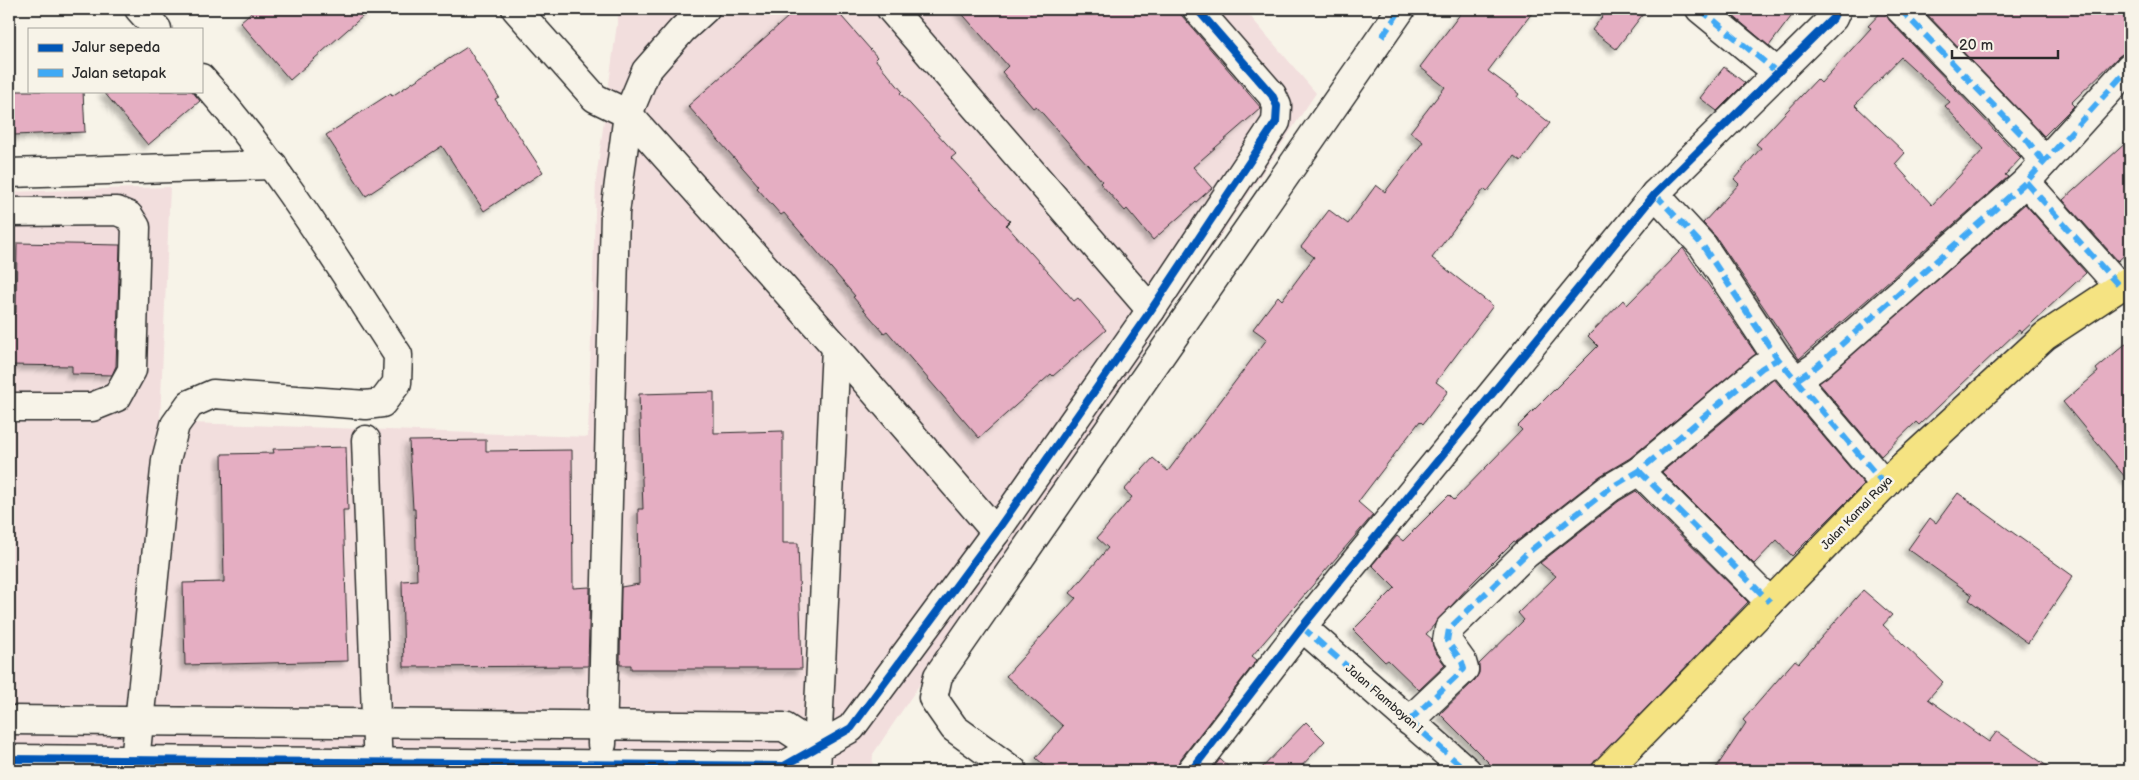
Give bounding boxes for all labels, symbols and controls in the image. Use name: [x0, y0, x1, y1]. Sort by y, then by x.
legend: [28, 28, 202, 92]
scale bar: [1952, 28, 2058, 60]
text: 20 m: [1959, 36, 1993, 55]
text: Jalur sepeda: [72, 38, 160, 57]
text: Jalan setapak: [72, 64, 166, 83]
street label: Jalan Kamal Raya: [1818, 473, 1896, 553]
street label: Jalan Flamboyan I: [1342, 661, 1426, 737]

